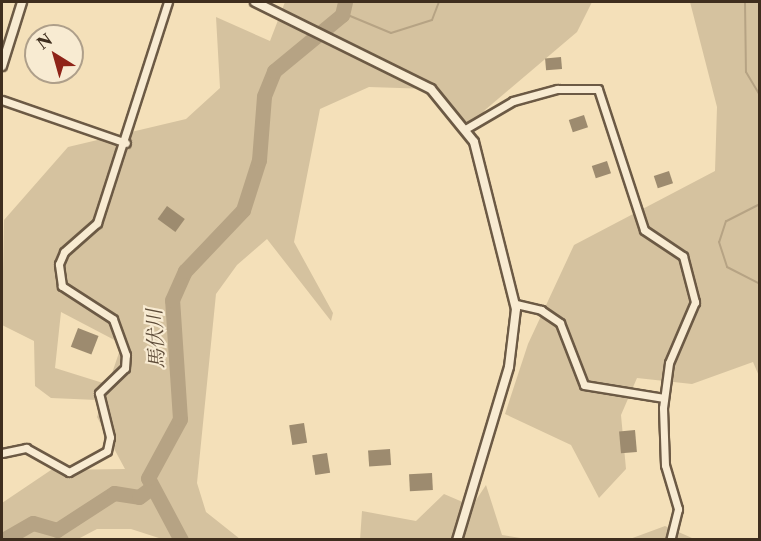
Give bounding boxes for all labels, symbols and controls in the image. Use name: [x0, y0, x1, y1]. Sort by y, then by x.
north arrow: [24, 24, 84, 84]
text: N: [33, 29, 56, 53]
water label: 馬伏川: [142, 308, 170, 370]

